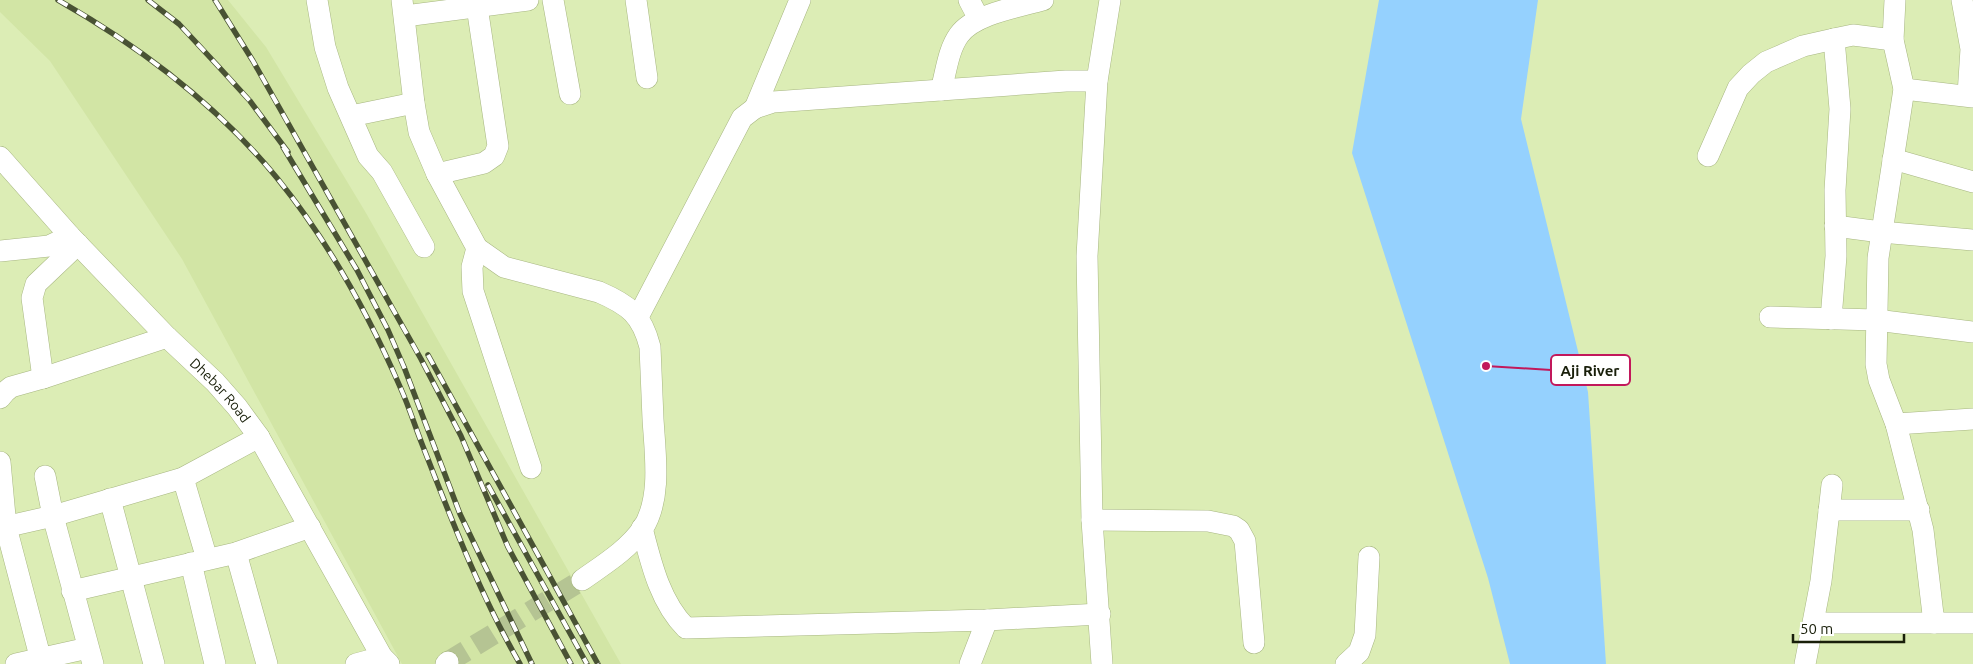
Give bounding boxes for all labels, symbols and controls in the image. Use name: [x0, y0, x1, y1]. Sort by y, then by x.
street label: Dhebar Road: [187, 355, 254, 426]
callout: Aji River: [1551, 355, 1630, 385]
text: Aji River: [1561, 362, 1620, 379]
scale bar: [1793, 612, 1904, 644]
text: 50 m: [1800, 620, 1833, 637]

